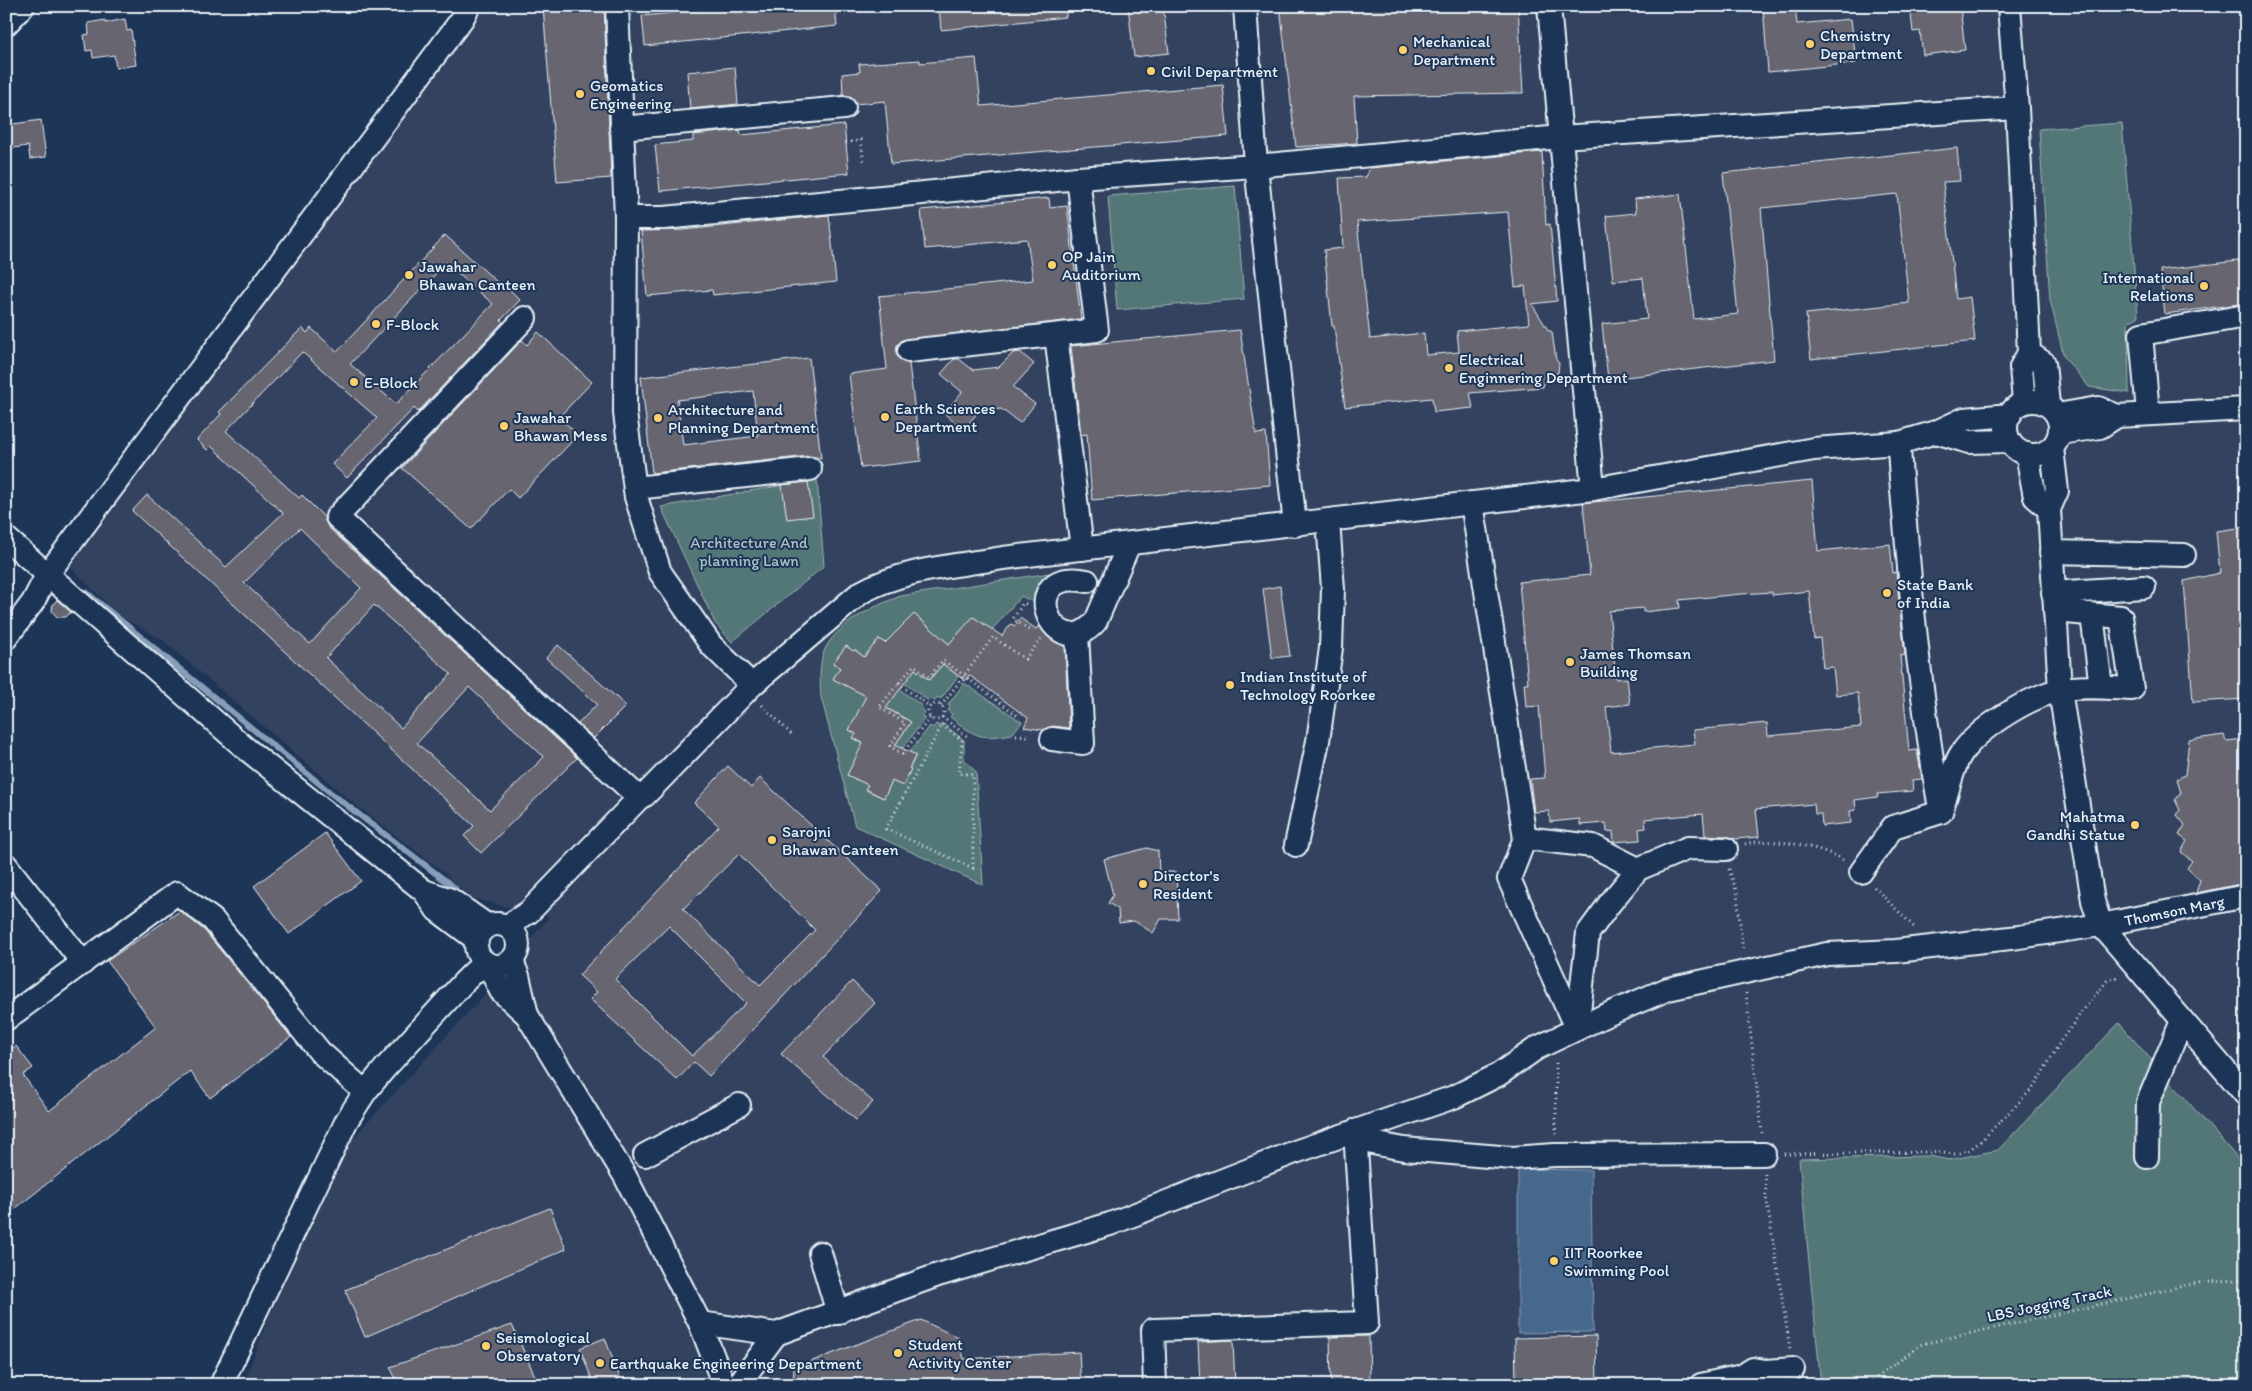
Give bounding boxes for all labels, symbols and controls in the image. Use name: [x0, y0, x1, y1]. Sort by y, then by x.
place label: Chemistry Department: [1820, 26, 1902, 63]
place label: Mechanical Department: [1413, 32, 1495, 69]
marker: Chemistry Department: [1804, 38, 1816, 50]
marker: Mechanical Department: [1397, 44, 1409, 56]
place label: Civil Department: [1161, 62, 1278, 81]
marker: Civil Department: [1145, 65, 1157, 77]
place label: Geomatics Engineering: [590, 76, 672, 113]
marker: Geomatics Engineering: [574, 88, 586, 100]
place label: OP Jain Auditorium: [1062, 247, 1141, 284]
place label: Jawahar Bhawan Canteen: [419, 257, 536, 294]
marker: OP Jain Auditorium: [1046, 259, 1058, 271]
place label: International Relations: [2102, 268, 2194, 305]
marker: Jawahar Bhawan Canteen: [403, 269, 415, 281]
marker: International Relations: [2198, 280, 2210, 292]
place label: F-Block: [386, 315, 440, 334]
marker: F-Block: [370, 318, 382, 330]
place label: Electrical Enginnering Department: [1459, 350, 1628, 387]
marker: Electrical Enginnering Department: [1443, 362, 1455, 374]
place label: E-Block: [364, 373, 419, 392]
marker: E-Block: [348, 376, 360, 388]
place label: Earth Sciences Department: [895, 399, 996, 436]
place label: Architecture and Planning Department: [668, 400, 816, 437]
place label: Jawahar Bhawan Mess: [514, 408, 607, 445]
marker: Earth Sciences Department: [879, 411, 891, 423]
marker: Architecture and Planning Department: [652, 412, 664, 424]
marker: Jawahar Bhawan Mess: [498, 420, 510, 432]
park label: Architecture And planning Lawn: [690, 533, 808, 570]
place label: State Bank of India: [1897, 575, 1974, 612]
marker: State Bank of India: [1881, 587, 1893, 599]
place label: James Thomsan Building: [1580, 644, 1691, 681]
marker: James Thomsan Building: [1564, 656, 1576, 668]
place label: Indian Institute of Technology Roorkee: [1240, 667, 1376, 704]
marker: Indian Institute of Technology Roorkee: [1224, 679, 1236, 691]
place label: Mahatma Gandhi Statue: [2026, 807, 2126, 844]
marker: Mahatma Gandhi Statue: [2129, 819, 2141, 831]
place label: Sarojni Bhawan Canteen: [782, 822, 899, 859]
marker: Sarojni Bhawan Canteen: [766, 834, 778, 846]
place label: Director's Resident: [1153, 866, 1220, 903]
marker: Director's Resident: [1137, 878, 1149, 890]
street label: Thomson Marg: [2123, 891, 2227, 930]
place label: IIT Roorkee Swimming Pool: [1564, 1243, 1670, 1280]
marker: IIT Roorkee Swimming Pool: [1548, 1255, 1560, 1267]
street label: LBS Jogging Track: [1985, 1281, 2114, 1326]
place label: Seismological Observatory: [496, 1328, 590, 1365]
place label: Student Activity Center: [908, 1335, 1011, 1372]
marker: Seismological Observatory: [480, 1340, 492, 1352]
marker: Student Activity Center: [892, 1347, 904, 1359]
place label: Earthquake Engineering Department: [610, 1354, 861, 1373]
marker: Earthquake Engineering Department: [594, 1357, 606, 1369]

